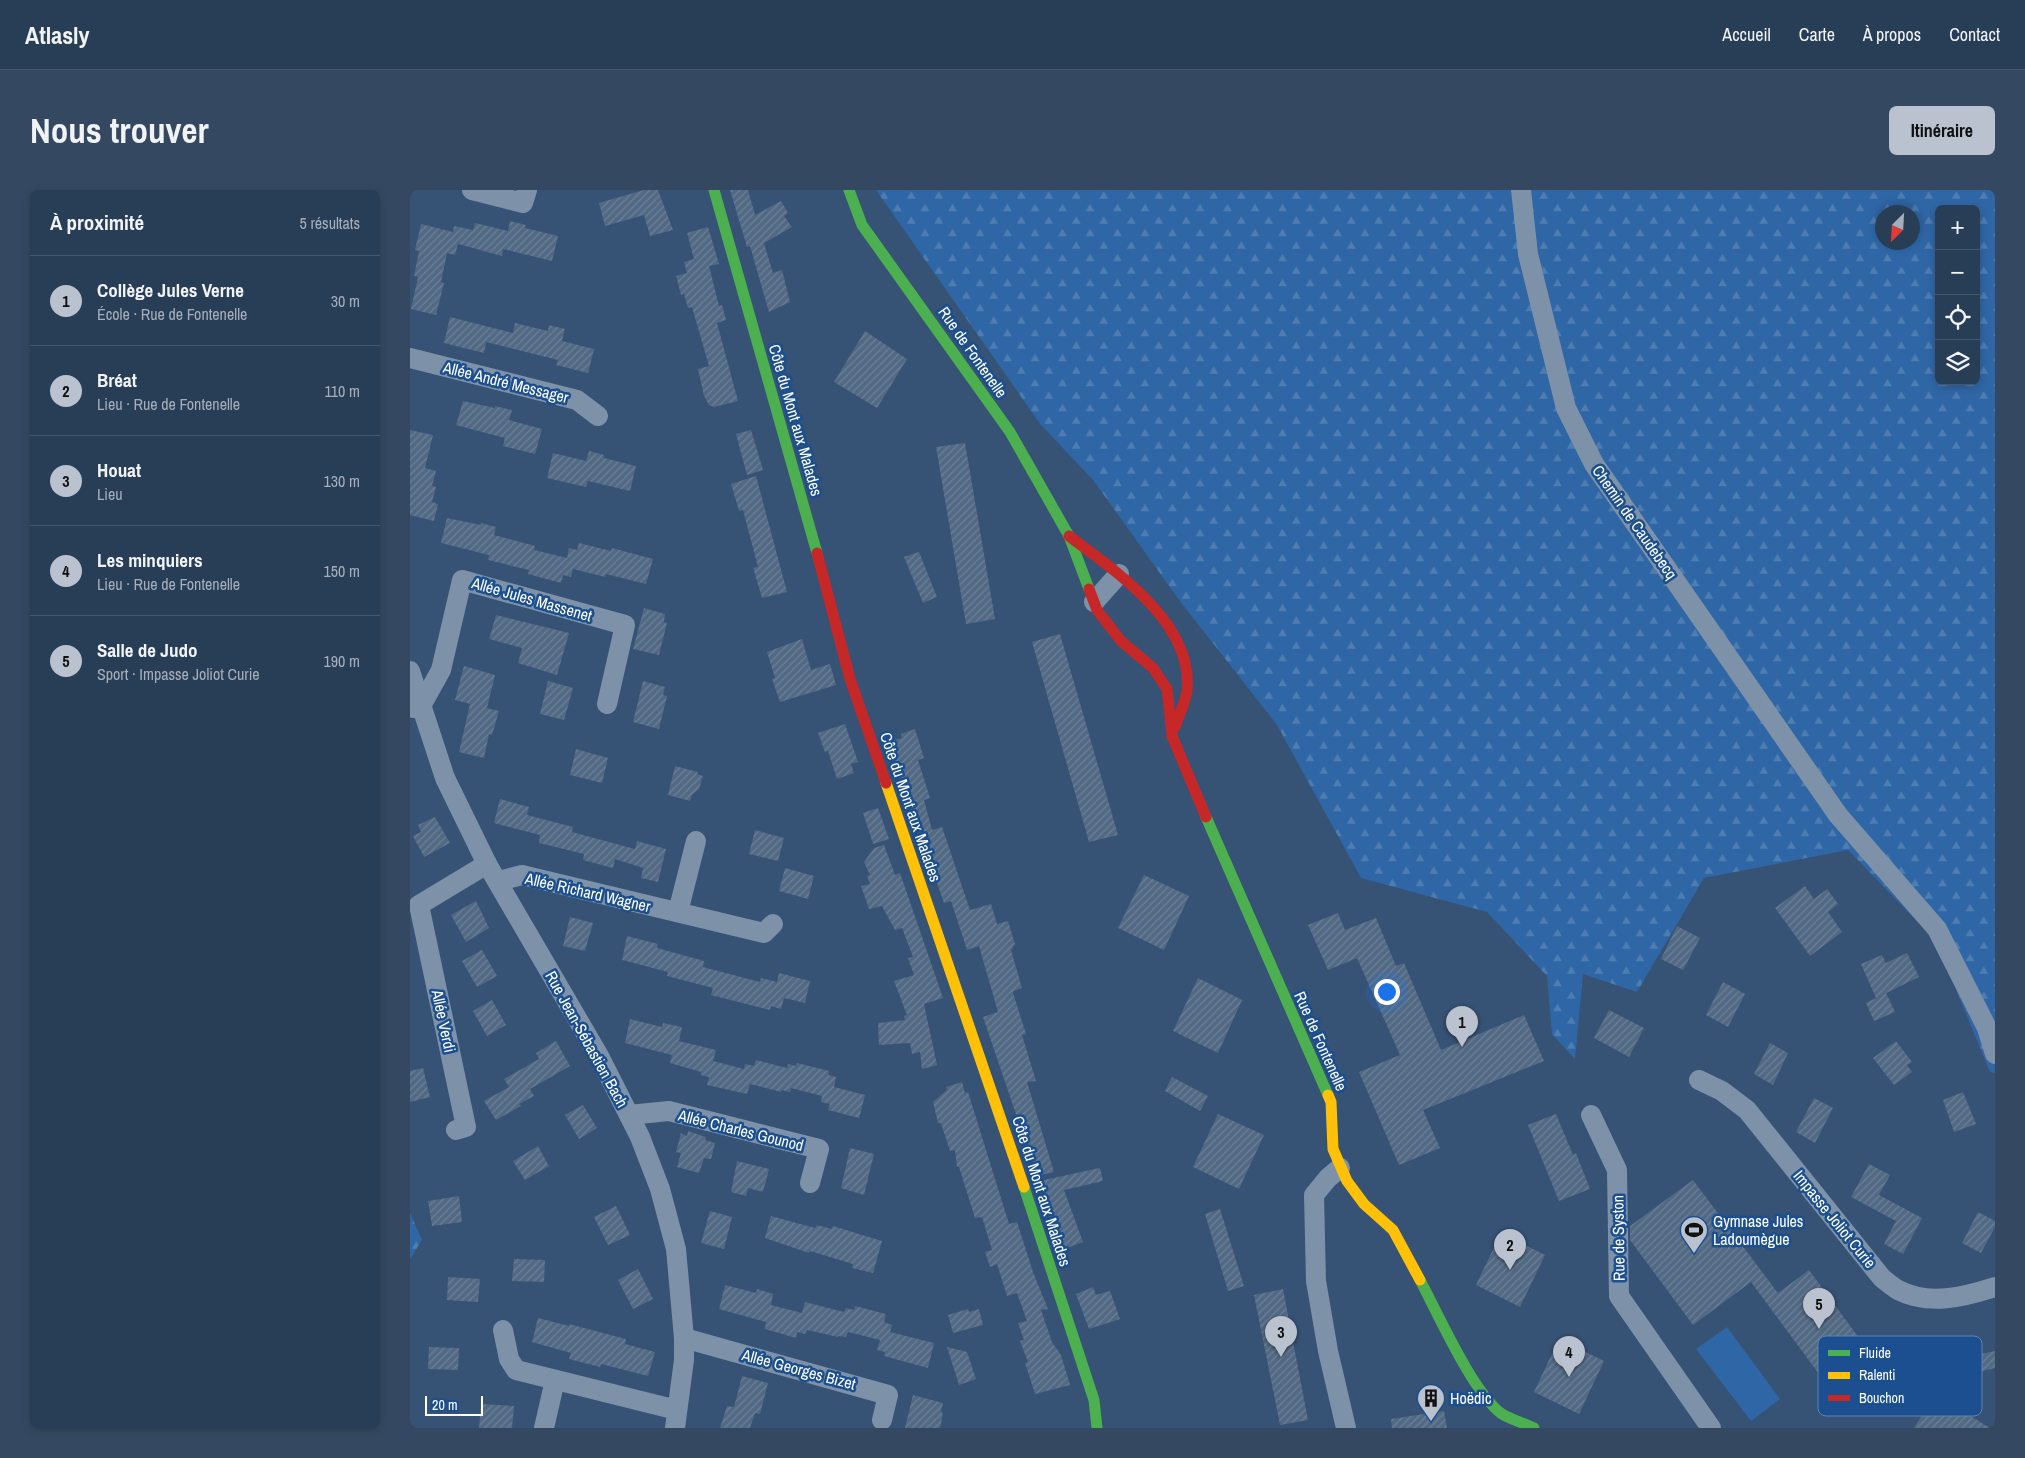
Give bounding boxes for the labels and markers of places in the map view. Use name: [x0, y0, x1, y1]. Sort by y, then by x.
pin: 1: [1446, 1006, 1478, 1047]
place label: Gymnase Jules Ladoumègue: [1713, 1210, 1803, 1250]
sports icon: Gymnase Jules Ladoumègue: [1679, 1215, 1709, 1254]
pin: 2: [1494, 1229, 1526, 1270]
pin: 5: [1803, 1288, 1835, 1329]
pin: 3: [1265, 1316, 1297, 1357]
pin: 4: [1553, 1336, 1585, 1377]
building icon: Hoëdic: [1416, 1383, 1446, 1422]
place label: Hoëdic: [1450, 1387, 1492, 1409]

